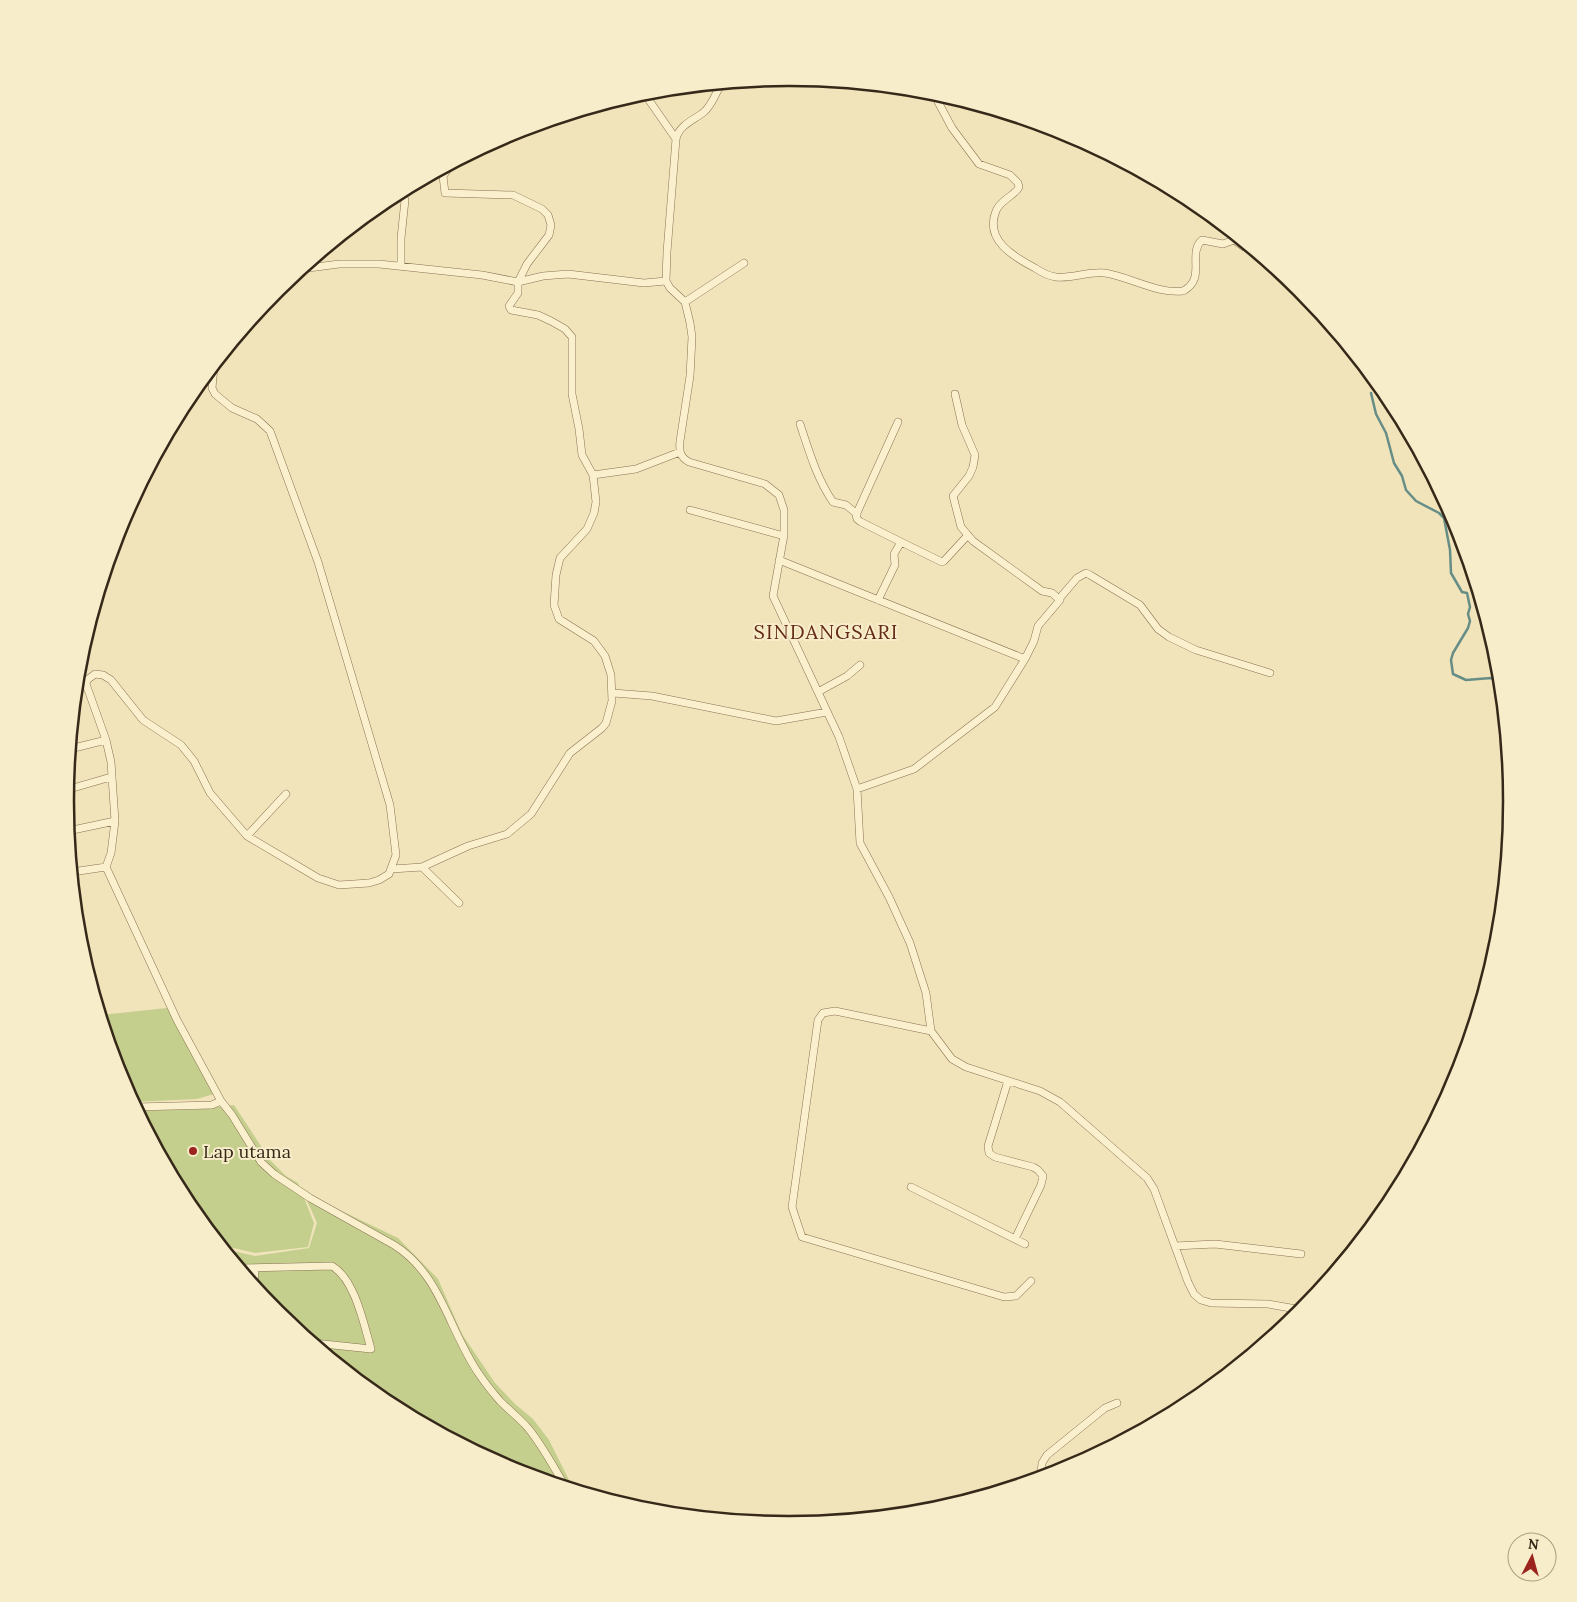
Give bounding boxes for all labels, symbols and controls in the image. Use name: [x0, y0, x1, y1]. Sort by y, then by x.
district label: SINDANGSARI: [754, 619, 898, 644]
place label: Lap utama: [203, 1140, 291, 1163]
marker: Lap utama: [187, 1145, 199, 1157]
north arrow: [1507, 1532, 1557, 1582]
text: N: [1527, 1535, 1540, 1554]

